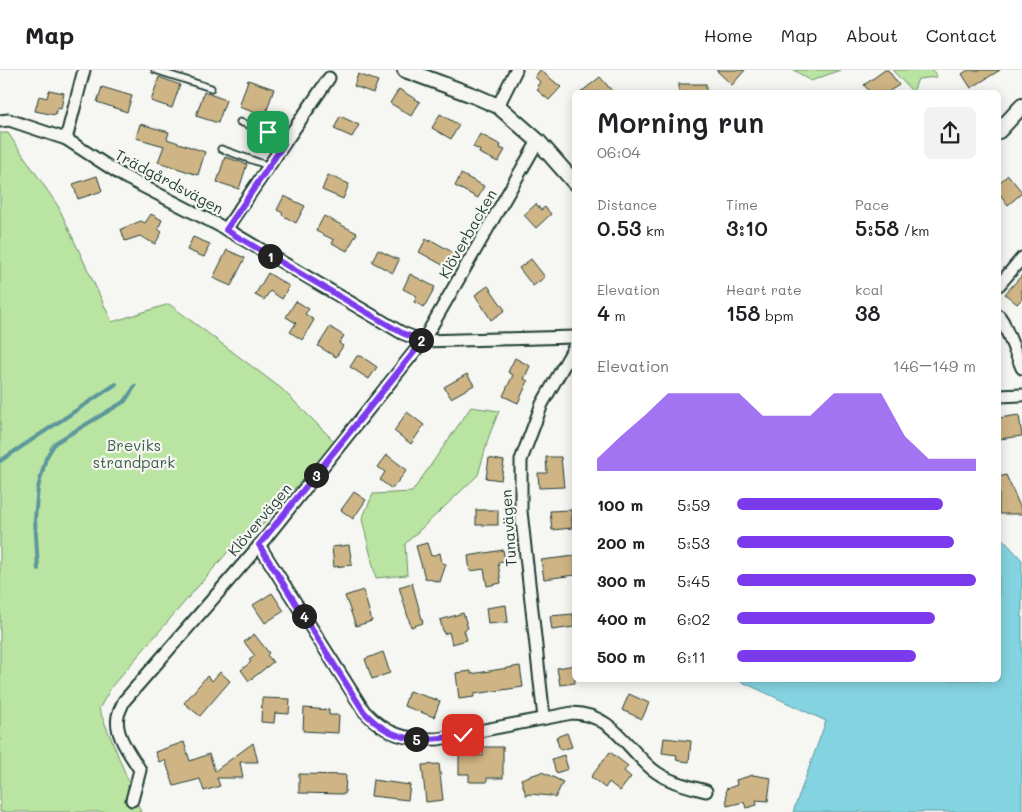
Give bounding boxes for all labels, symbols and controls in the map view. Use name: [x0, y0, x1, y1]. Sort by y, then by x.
text: Map: [25, 19, 74, 50]
text: Home: [704, 23, 753, 47]
text: Map: [781, 23, 817, 47]
text: About: [845, 23, 898, 47]
text: Contact: [926, 23, 997, 47]
text: Morning run: [597, 104, 764, 140]
button: share: [924, 107, 976, 159]
pin: [247, 111, 289, 153]
icon: arrive: [254, 118, 282, 146]
text: 06:04: [597, 141, 641, 162]
street label: Trädgårdsvägen: [112, 144, 227, 218]
street label: Klöverbacken: [434, 185, 501, 282]
text: Distance: [597, 195, 657, 214]
text: Time: [726, 195, 758, 214]
text: Pace: [855, 195, 889, 214]
text: 0.53: [597, 214, 641, 241]
text: 3:10: [726, 214, 768, 241]
text: 5:58: [855, 214, 899, 241]
text: km: [641, 221, 665, 240]
text: /km: [899, 221, 930, 240]
pin: 1: [258, 244, 282, 268]
text: 1: [267, 247, 274, 266]
text: Elevation: [597, 280, 660, 299]
text: Heart rate: [726, 280, 802, 299]
text: kcal: [855, 280, 883, 299]
text: 4: [597, 299, 610, 326]
text: 158: [726, 299, 761, 326]
text: 38: [855, 299, 880, 326]
text: m: [610, 306, 626, 325]
text: bpm: [761, 306, 794, 325]
pin: 2: [408, 328, 434, 352]
text: 2: [418, 331, 425, 350]
text: Elevation: [597, 355, 669, 376]
text: 146–149 m: [893, 355, 976, 376]
park label: Breviks strandpark: [93, 435, 175, 472]
pin: 3: [304, 462, 328, 488]
text: 3: [312, 466, 321, 485]
street label: Klövervägen: [223, 479, 296, 560]
street label: Tunavägen: [495, 489, 521, 567]
text: 100 m: [597, 494, 643, 515]
text: 5:59: [677, 494, 710, 515]
text: 200 m: [597, 532, 645, 553]
text: 5:53: [677, 532, 710, 553]
text: 300 m: [597, 570, 646, 591]
text: 5:45: [677, 570, 710, 591]
pin: 4: [292, 604, 316, 628]
text: 4: [300, 607, 309, 626]
text: 400 m: [597, 608, 646, 629]
text: 6:02: [677, 608, 710, 629]
text: 500 m: [597, 646, 645, 667]
text: 6:11: [677, 646, 706, 667]
pin: [442, 714, 484, 756]
icon: check: [449, 721, 477, 749]
pin: 5: [404, 726, 428, 752]
text: 5: [412, 730, 421, 749]

